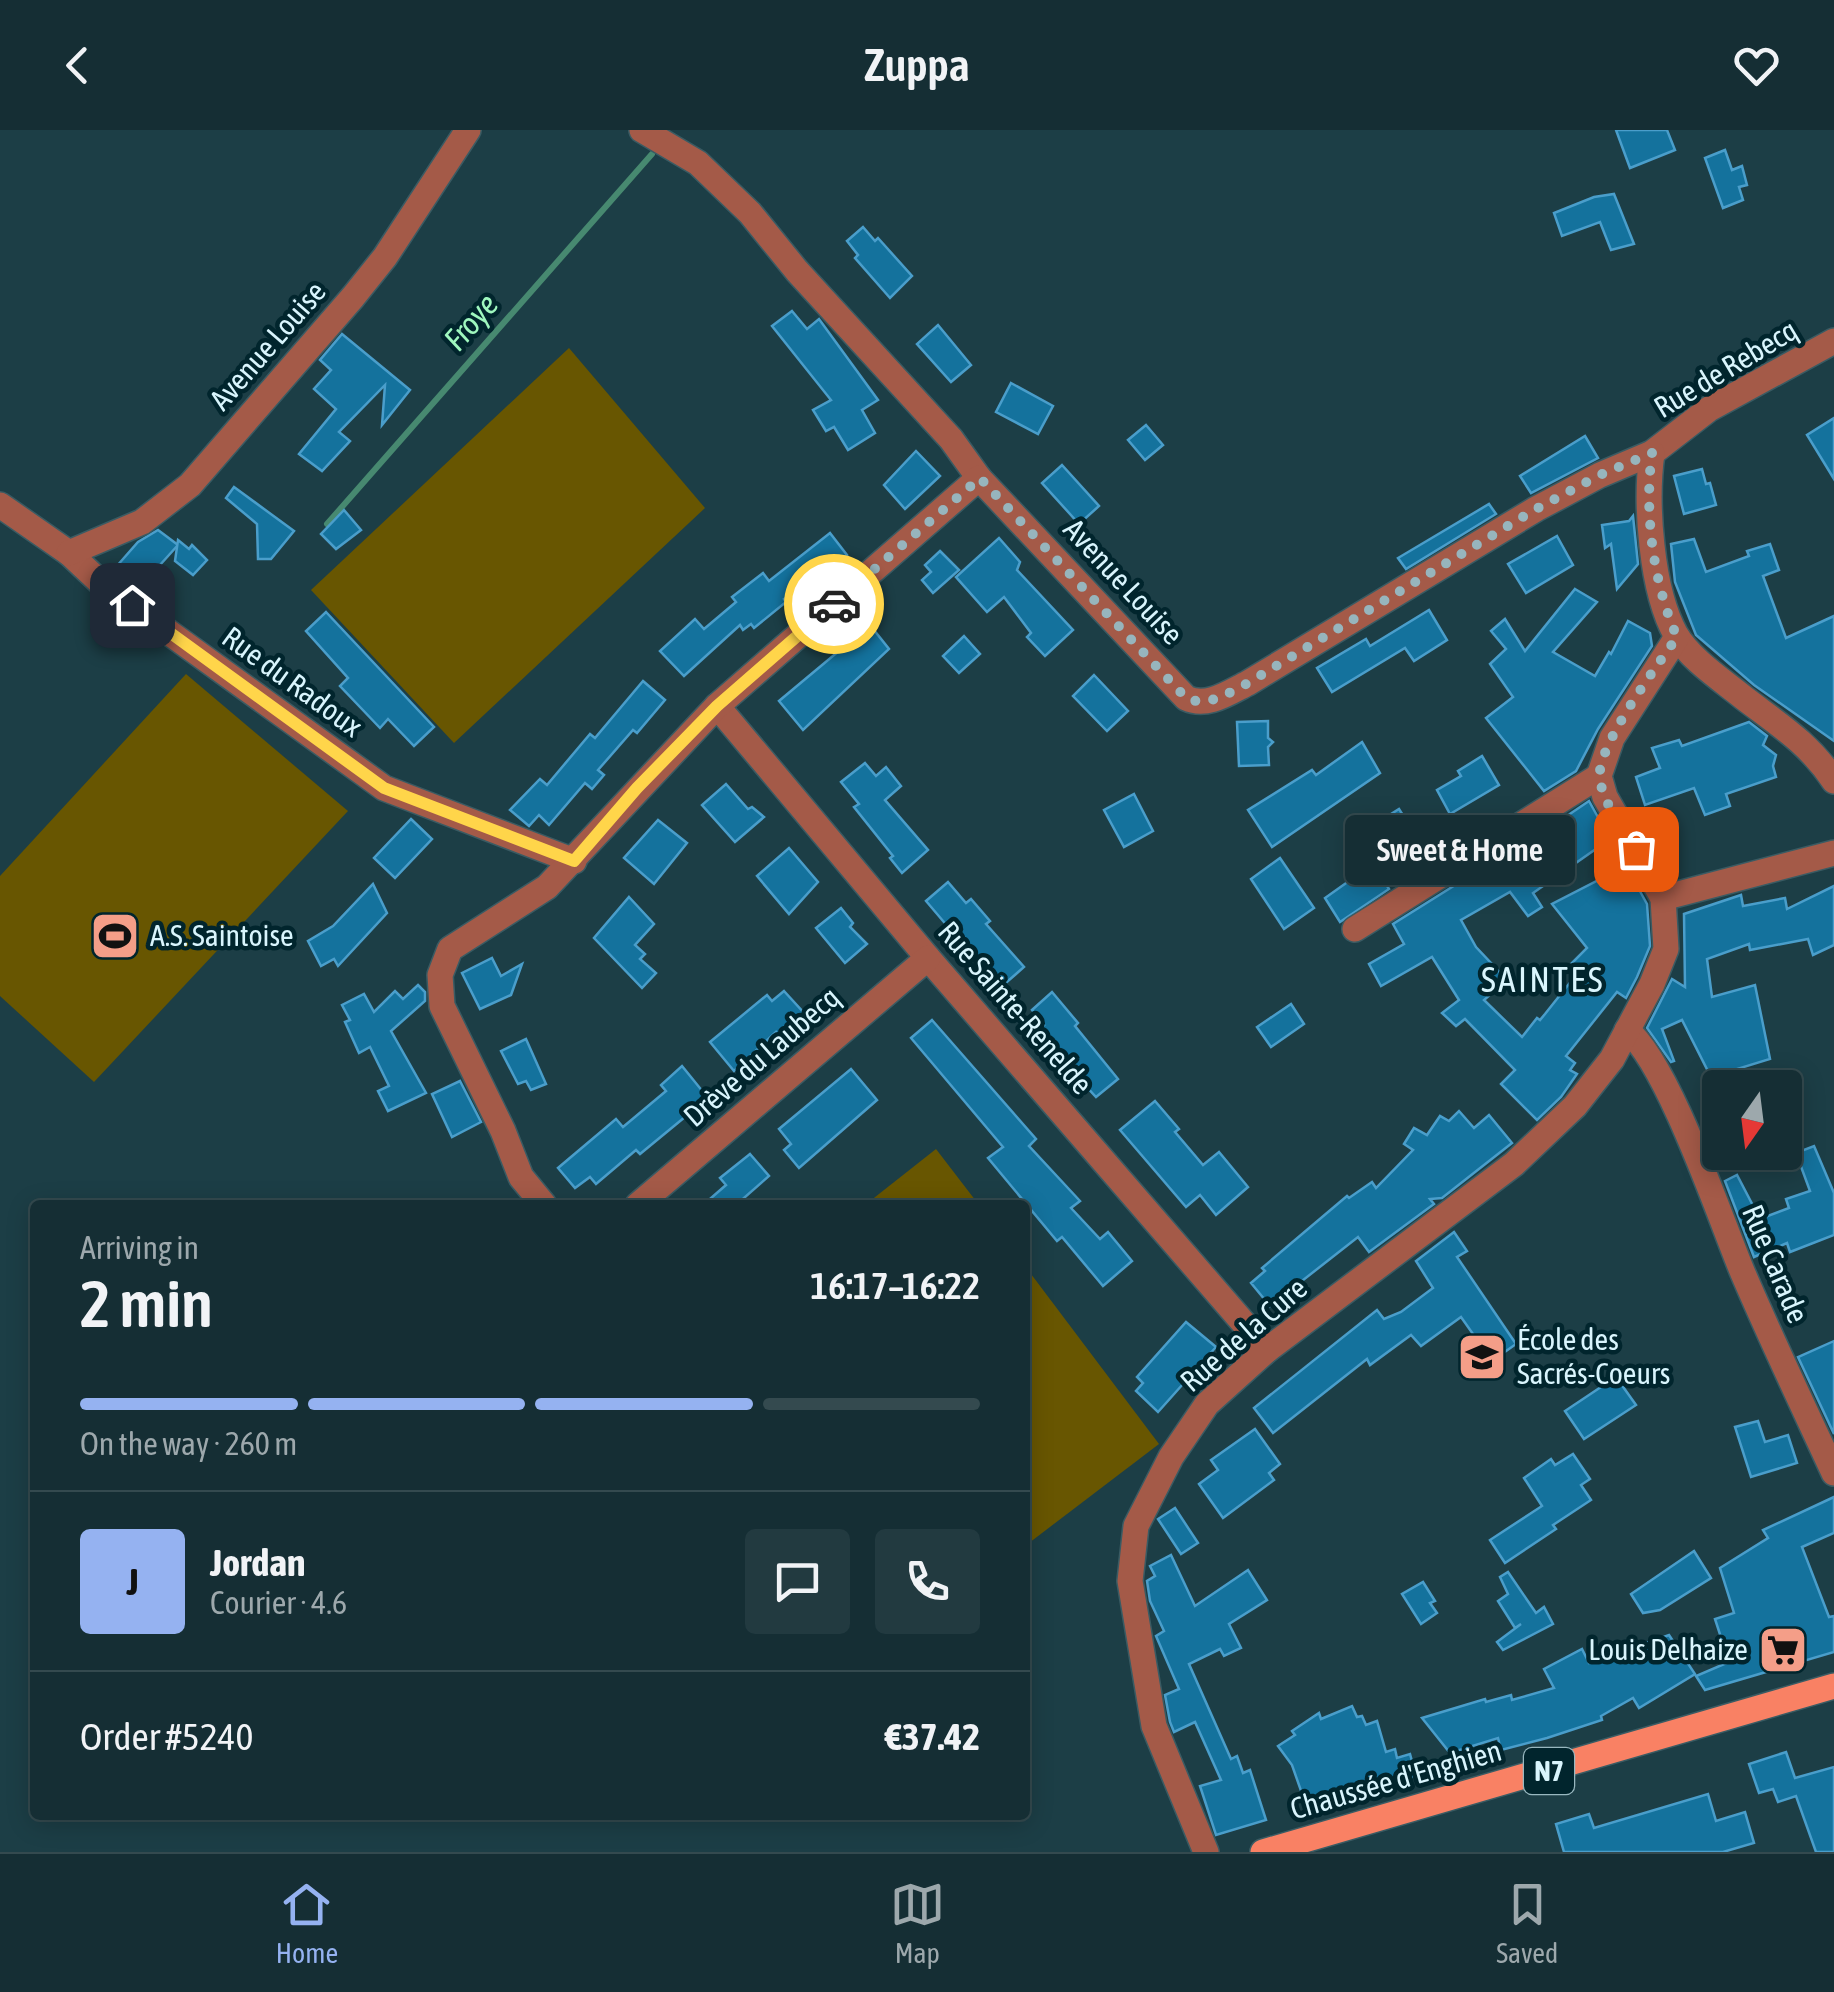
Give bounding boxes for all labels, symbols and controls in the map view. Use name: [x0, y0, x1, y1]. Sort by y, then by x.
icon: back: [50, 38, 105, 93]
icon: heart: [1729, 38, 1784, 93]
text: Zuppa: [864, 39, 970, 91]
street label: Avenue Louise: [202, 274, 332, 416]
water label: Froye: [436, 286, 505, 358]
street label: Rue de Rebecq: [1648, 312, 1803, 424]
street label: Avenue Louise: [1057, 512, 1190, 651]
courier: [784, 554, 884, 654]
pin: [90, 563, 175, 648]
icon: car: [807, 577, 862, 632]
icon: home: [105, 578, 160, 633]
street label: Rue du Radoux: [216, 619, 369, 743]
pin: [1594, 807, 1679, 892]
callout: Sweet & Home: [1346, 814, 1576, 884]
icon: bag: [1609, 822, 1664, 877]
text: Sweet & Home: [1377, 831, 1543, 868]
sports icon: A.S. Saintoise: [89, 910, 141, 962]
street label: Rue Sainte-Renelde: [932, 914, 1100, 1100]
place label: A.S. Saintoise: [150, 918, 294, 952]
district label: SAINTES: [1481, 959, 1605, 999]
street label: Drève du Laubecq: [677, 980, 846, 1133]
north arrow: [1702, 1070, 1802, 1170]
map controls: [1702, 1070, 1802, 1170]
street label: Rue Carade: [1736, 1200, 1816, 1328]
text: Arriving in: [80, 1229, 199, 1266]
text: 16:17–16:22: [810, 1264, 980, 1307]
text: 2 min: [80, 1266, 213, 1341]
street label: Rue de la Cure: [1173, 1270, 1313, 1398]
place label: École des Sacrés-Coeurs: [1517, 1322, 1670, 1390]
school or university icon: École des Sacrés-Coeurs: [1456, 1331, 1508, 1383]
text: On the way · 260 m: [80, 1425, 297, 1462]
button: chat: [745, 1529, 850, 1634]
button: phone: [875, 1529, 980, 1634]
text: Jordan: [210, 1541, 305, 1584]
text: J: [126, 1560, 139, 1603]
text: Courier · 4.6: [210, 1584, 347, 1621]
supermarket icon: Louis Delhaize: [1757, 1624, 1809, 1676]
place label: Louis Delhaize: [1588, 1632, 1748, 1666]
text: Order #5240: [80, 1715, 253, 1758]
text: €37.42: [885, 1715, 980, 1758]
street label: Chaussée d'Enghien: [1286, 1733, 1505, 1825]
road number: N7: [1524, 1748, 1574, 1794]
tab: Home: [276, 1877, 338, 1969]
tab: Map: [890, 1877, 945, 1969]
tab: Saved: [1496, 1877, 1558, 1969]

